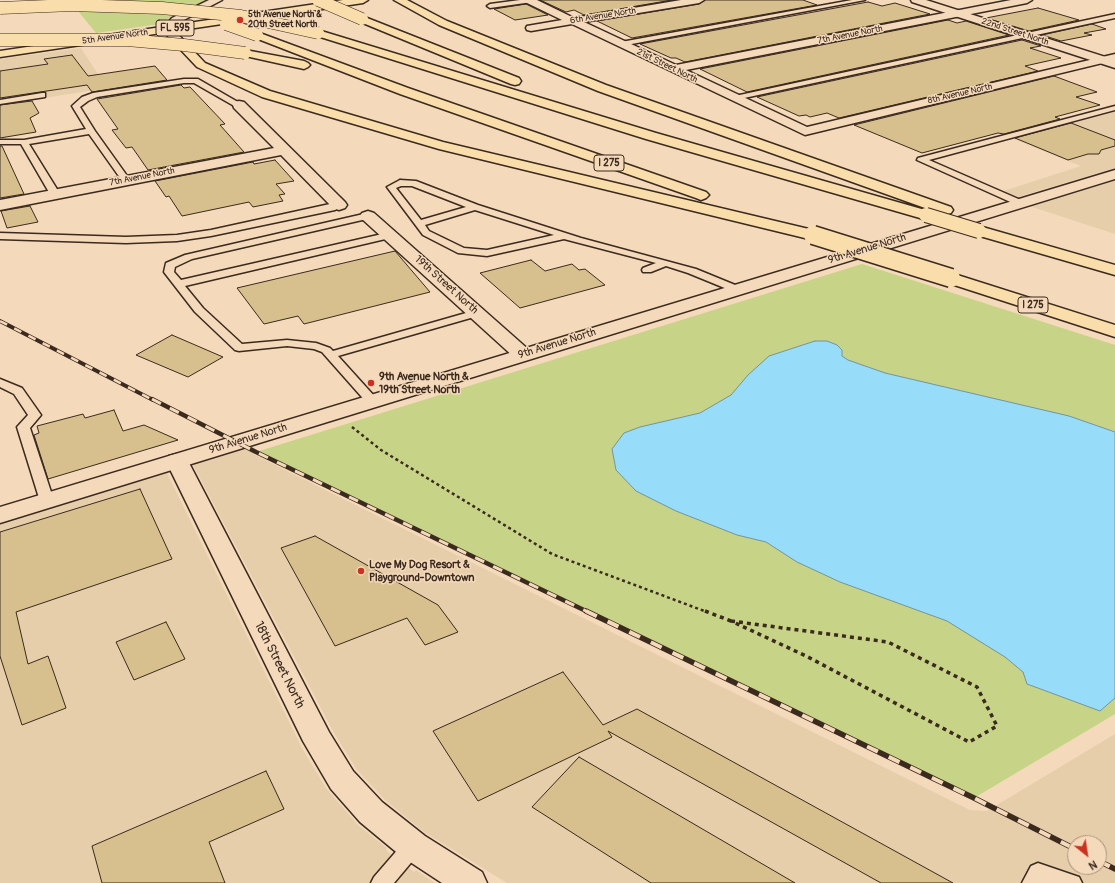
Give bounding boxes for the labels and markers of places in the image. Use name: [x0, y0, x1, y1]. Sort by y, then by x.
place label: 5th Avenue North & 20th Street North: [248, 10, 322, 31]
marker: 5th Avenue North & 20th Street North: [235, 15, 245, 25]
place label: 9th Avenue North & 19th Street North: [379, 370, 469, 396]
marker: 9th Avenue North & 19th Street North: [366, 378, 376, 388]
place label: Love My Dog Resort & Playground-Downtown: [369, 558, 475, 584]
marker: Love My Dog Resort & Playground-Downtown: [356, 566, 366, 576]

